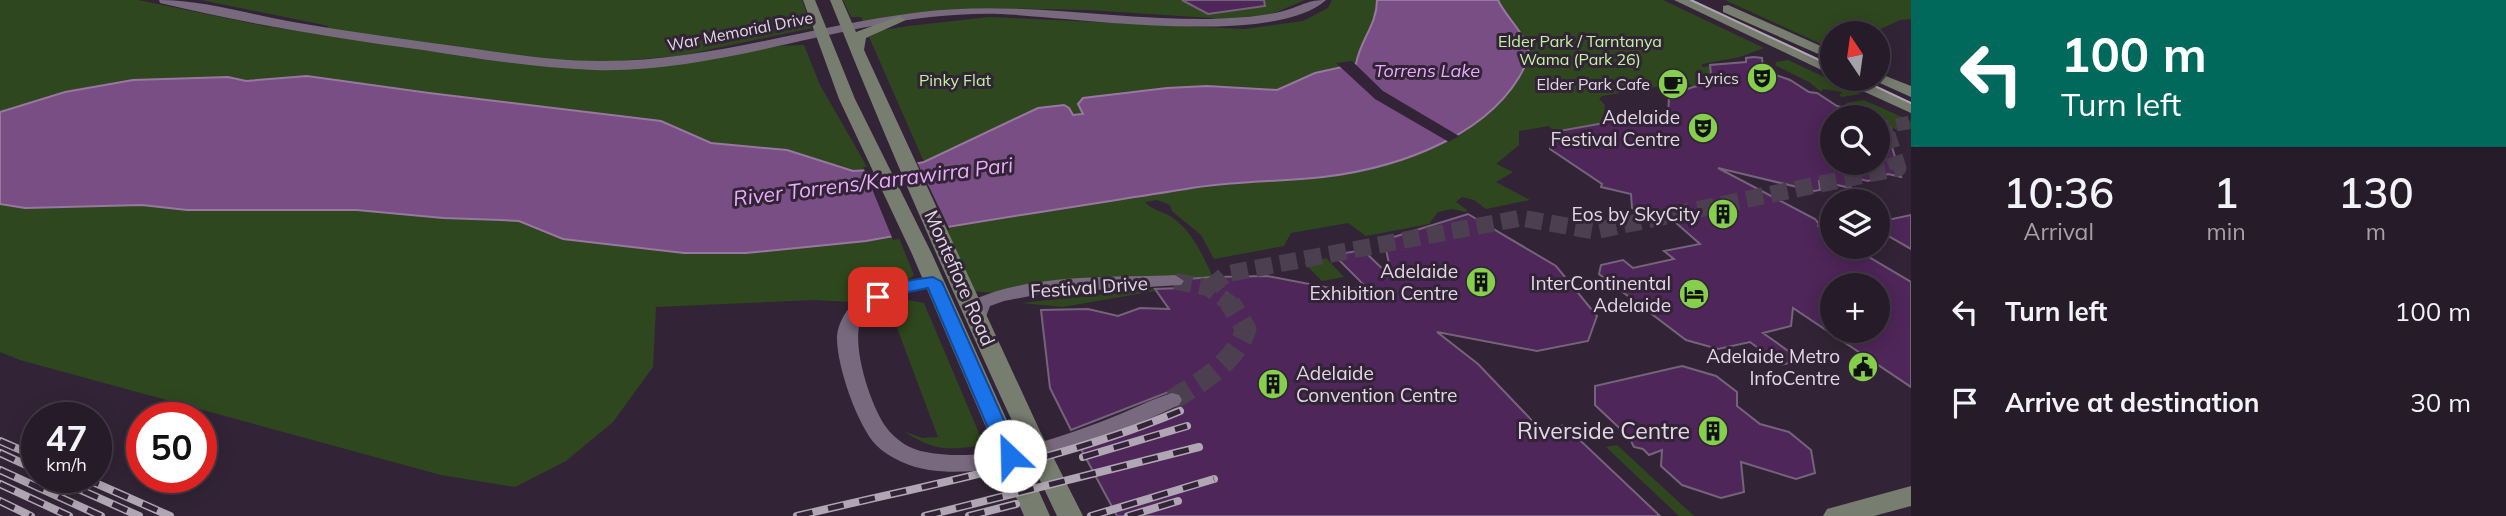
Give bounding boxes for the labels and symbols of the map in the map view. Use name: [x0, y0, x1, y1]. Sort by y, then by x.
street label: War Memorial Drive: [665, 7, 815, 55]
north arrow: [1820, 21, 1890, 91]
park label: Elder Park / Tarntanya Wama (Park 26): [1498, 31, 1662, 69]
water label: Torrens Lake: [1374, 59, 1480, 82]
theatre icon: Lyrics: [1745, 61, 1779, 95]
cafe icon: Elder Park Cafe: [1656, 67, 1690, 101]
place label: Lyrics: [1697, 68, 1739, 88]
park label: Pinky Flat: [919, 70, 992, 90]
place label: Elder Park Cafe: [1536, 74, 1650, 94]
place label: Adelaide Festival Centre: [1551, 105, 1680, 151]
theatre icon: Adelaide Festival Centre: [1686, 111, 1720, 145]
water label: River Torrens/Karrawirra Pari: [731, 151, 1015, 211]
building icon: Eos by SkyCity: [1706, 197, 1740, 231]
place label: Eos by SkyCity: [1572, 202, 1700, 226]
street label: Montefiore Road: [919, 207, 1001, 349]
place label: Adelaide Exhibition Centre: [1309, 259, 1458, 305]
building icon: Adelaide Exhibition Centre: [1464, 265, 1498, 299]
pin: [848, 267, 908, 327]
street label: Festival Drive: [1029, 271, 1149, 303]
place label: InterContinental Adelaide: [1530, 271, 1671, 317]
hotel icon: InterContinental Adelaide: [1677, 277, 1711, 311]
place label: Adelaide Metro InfoCentre: [1706, 344, 1840, 390]
public building icon: Adelaide Metro InfoCentre: [1846, 350, 1880, 384]
place label: Adelaide Convention Centre: [1296, 361, 1457, 407]
building icon: Adelaide Convention Centre: [1256, 367, 1290, 401]
speed limit sign: 50: [126, 402, 217, 493]
building icon: Riverside Centre: [1696, 414, 1730, 448]
place label: Riverside Centre: [1517, 416, 1690, 445]
position arrow: [973, 419, 1047, 493]

